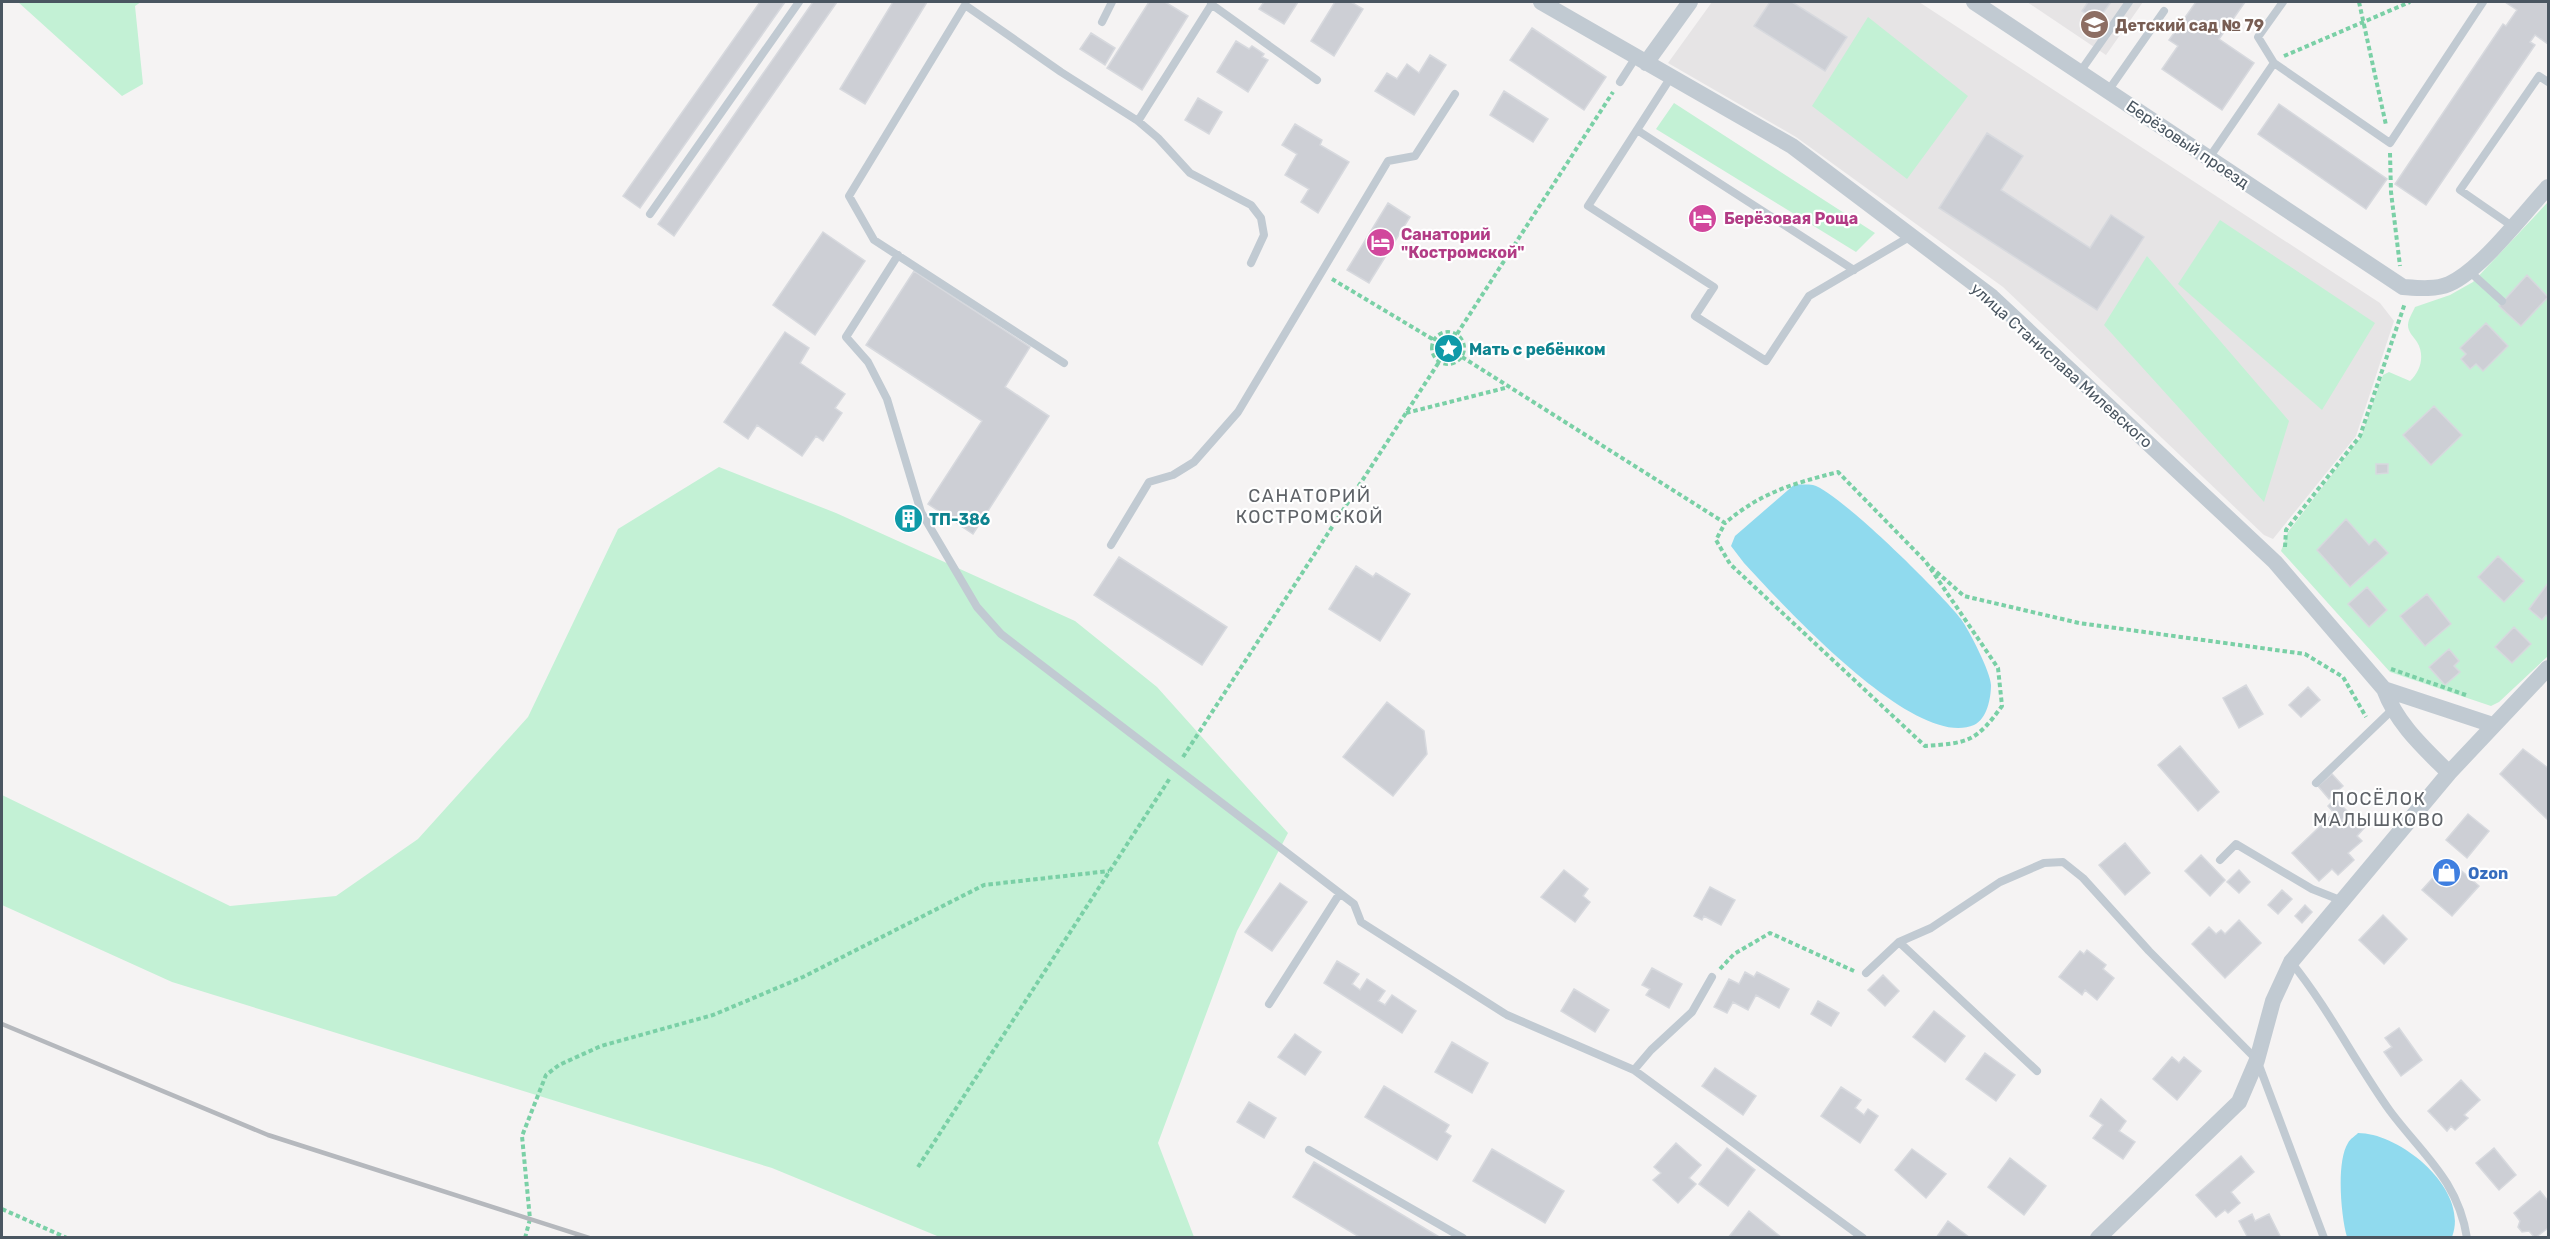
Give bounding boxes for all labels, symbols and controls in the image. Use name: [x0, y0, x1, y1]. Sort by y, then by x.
school or university icon: Детский сад № 79: [2078, 9, 2110, 41]
place label: Детский сад № 79: [2115, 16, 2264, 35]
street label: Берёзовый проезд: [2123, 96, 2253, 193]
hotel icon: Берёзовая Роща: [1687, 202, 1719, 234]
place label: Берёзовая Роща: [1724, 209, 1858, 228]
place label: Санаторий "Костромской": [1401, 225, 1524, 262]
hotel icon: Санаторий "Костромской": [1364, 227, 1396, 259]
street label: улица Станислава Милевского: [1967, 279, 2156, 452]
place icon: Мать с ребёнком: [1432, 333, 1464, 365]
place label: Мать с ребёнком: [1469, 340, 1606, 359]
district label: САНАТОРИЙ КОСТРОМСКОЙ: [1236, 485, 1384, 528]
building icon: ТП-386: [892, 503, 924, 535]
place label: ТП-386: [929, 510, 990, 529]
district label: ПОСЁЛОК МАЛЫШКОВО: [2313, 788, 2445, 831]
shop icon: Ozon: [2431, 857, 2463, 889]
place label: Ozon: [2468, 864, 2508, 883]

